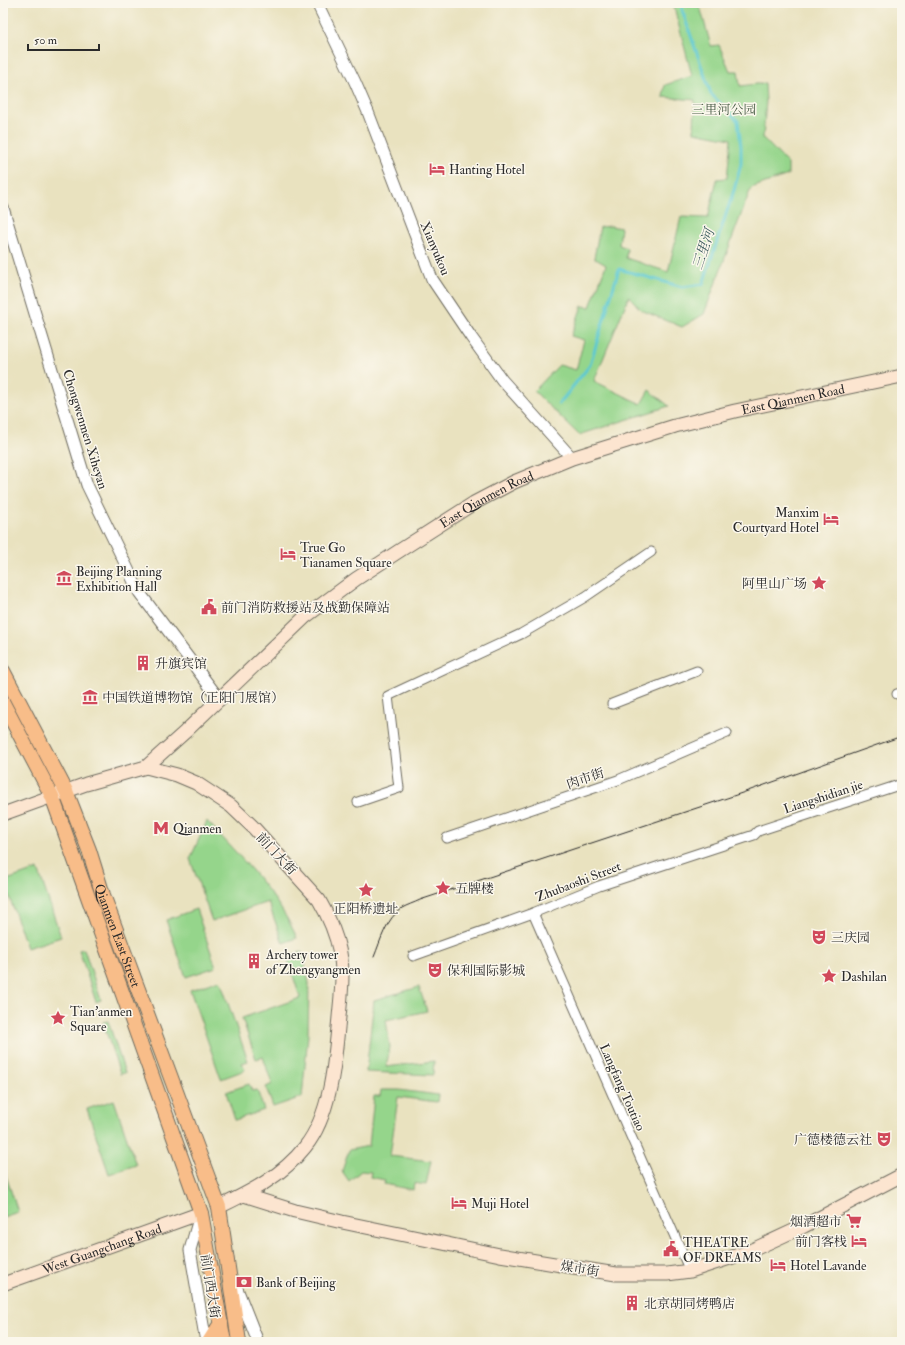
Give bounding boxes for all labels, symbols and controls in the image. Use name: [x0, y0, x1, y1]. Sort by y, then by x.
scale bar: [28, 26, 99, 52]
text: 50 m: [34, 33, 58, 48]
park label: 三里河公园: [691, 102, 757, 118]
hotel icon: Hanting Hotel: [428, 160, 446, 178]
place label: Hanting Hotel: [449, 162, 526, 178]
street label: Xianyukou: [416, 219, 454, 278]
water label: 三里河: [689, 224, 719, 272]
street label: Chongwenmen Xiheyan: [58, 368, 111, 492]
street label: East Qianmen Road: [740, 381, 847, 418]
street label: East Qianmen Road: [437, 468, 537, 532]
place label: Manxim Courtyard Hotel: [733, 505, 820, 537]
hotel icon: Manxim Courtyard Hotel: [822, 510, 840, 528]
place label: True Go Tianamen Square: [300, 540, 392, 571]
hotel icon: True Go Tianamen Square: [279, 545, 297, 563]
place label: Beijing Planning Exhibition Hall: [76, 564, 163, 595]
museum icon: Beijing Planning Exhibition Hall: [55, 569, 73, 587]
place icon: 阿里山广场: [810, 574, 828, 592]
place label: 阿里山广场: [742, 576, 807, 592]
public building icon: 前门消防救援站及战勤保障站: [200, 598, 218, 616]
place label: 前门消防救援站及战勤保障站: [221, 600, 390, 616]
building icon: 升旗宾馆: [134, 654, 152, 672]
place label: 升旗宾馆: [155, 656, 207, 672]
museum icon: 中国铁道博物馆（正阳门展馆）: [81, 688, 99, 706]
place label: 中国铁道博物馆（正阳门展馆）: [102, 690, 284, 706]
street label: 肉市街: [564, 765, 606, 793]
street label: Liangshidian jie: [782, 776, 866, 817]
metro station icon: Qianmen: [152, 819, 170, 837]
place label: Qianmen: [173, 821, 222, 837]
street label: 前门大街: [253, 829, 300, 878]
street label: Zhubaoshi Street: [534, 858, 623, 906]
place icon: 五牌楼: [434, 879, 452, 897]
place icon: 正阳桥遗址: [357, 881, 375, 899]
place label: 五牌楼: [455, 881, 494, 897]
street label: Qianmen East Street: [91, 882, 144, 990]
place label: 正阳桥遗址: [333, 901, 399, 917]
theatre icon: 三庆园: [810, 928, 828, 946]
place label: 三庆园: [831, 930, 870, 946]
place label: Archery tower of Zhengyangmen: [265, 947, 361, 979]
building icon: Archery tower of Zhengyangmen: [245, 952, 263, 970]
theatre icon: 保利国际影城: [426, 961, 444, 979]
place label: 保利国际影城: [447, 963, 525, 979]
place icon: Dashilan: [820, 967, 838, 985]
place label: Dashilan: [841, 969, 887, 985]
place label: Tian'anmen Square: [70, 1004, 133, 1035]
place icon: Tian'anmen Square: [49, 1009, 67, 1027]
street label: Langfang Toutiao: [596, 1041, 648, 1133]
theatre icon: 广德楼德云社: [875, 1130, 893, 1148]
place label: 广德楼德云社: [794, 1132, 872, 1148]
hotel icon: Muji Hotel: [450, 1194, 468, 1212]
place label: Muji Hotel: [471, 1196, 530, 1212]
supermarket icon: 烟酒超市: [845, 1212, 863, 1230]
place label: 烟酒超市: [790, 1214, 842, 1230]
street label: West Guangchang Road: [39, 1221, 165, 1279]
hotel icon: 前门客栈: [850, 1232, 868, 1250]
place label: 前门客栈: [795, 1234, 847, 1250]
place label: THEATRE OF DREAMS: [683, 1235, 762, 1266]
public building icon: THEATRE OF DREAMS: [662, 1240, 680, 1258]
street label: 前门西大街: [197, 1253, 223, 1320]
hotel icon: Hotel Lavande: [769, 1256, 787, 1274]
street label: 煤市街: [559, 1258, 600, 1280]
place label: Hotel Lavande: [790, 1258, 867, 1274]
bank icon: Bank of Beijing: [235, 1273, 253, 1291]
place label: Bank of Beijing: [256, 1275, 336, 1291]
building icon: 北京胡同烤鸭店: [623, 1294, 641, 1312]
place label: 北京胡同烤鸭店: [644, 1296, 735, 1312]

